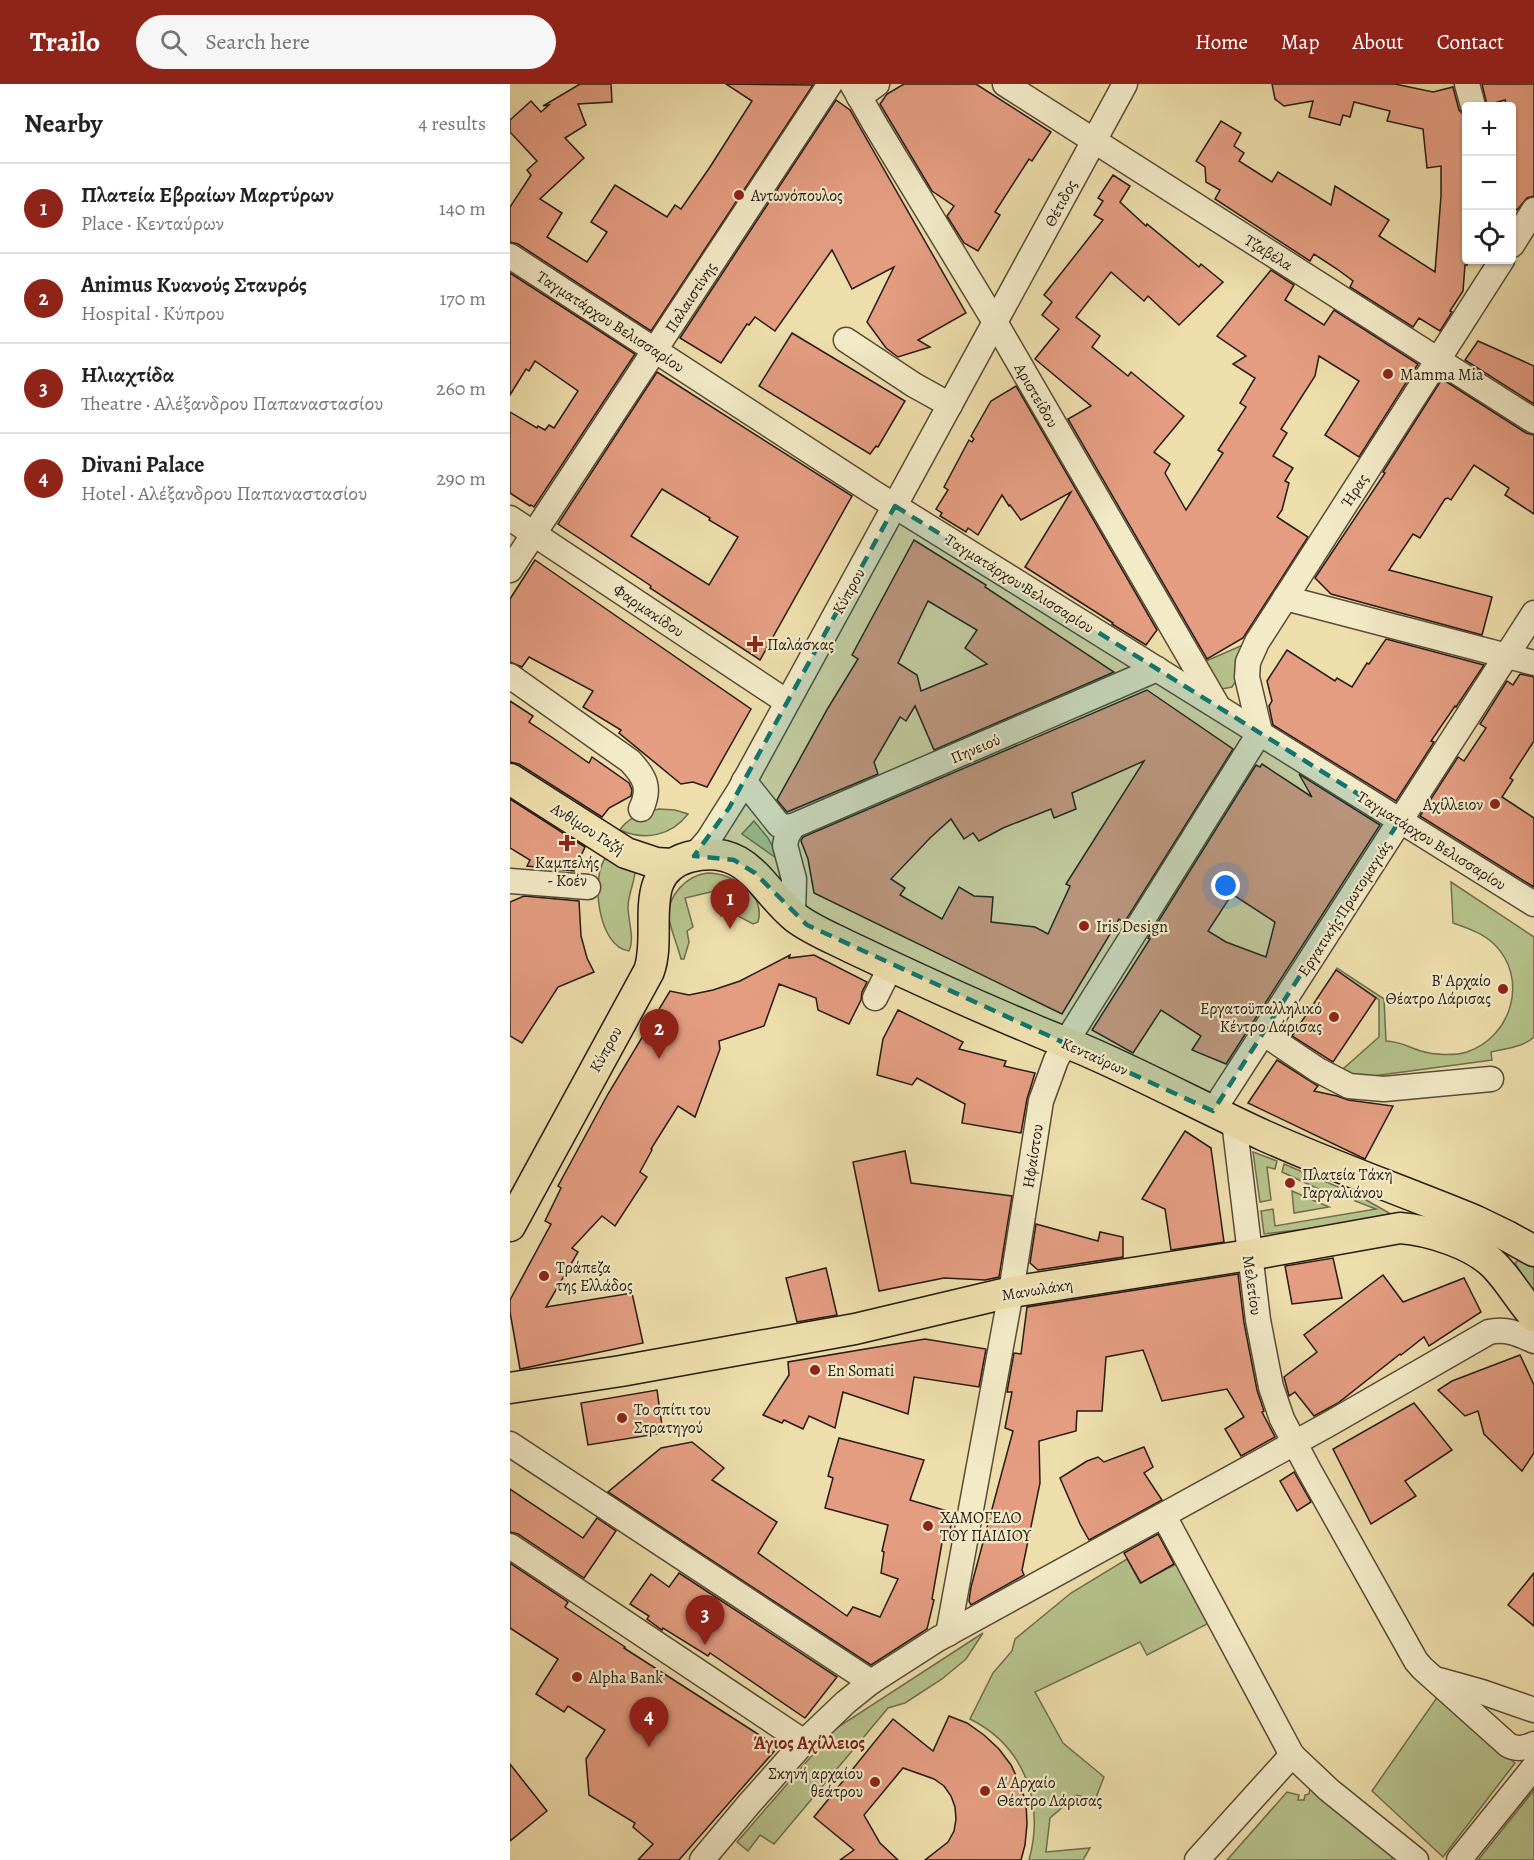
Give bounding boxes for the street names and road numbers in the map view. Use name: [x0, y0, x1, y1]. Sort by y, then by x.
street label: Θέτιδος: [1039, 176, 1083, 231]
street label: Τζαβέλα: [1240, 229, 1297, 276]
street label: Παλαιστίνης: [660, 258, 722, 337]
street label: Ταγματάρχου Βελισσαρίου: [532, 266, 689, 378]
street label: Αριστείδου: [1008, 358, 1063, 432]
street label: Ήρας: [1336, 469, 1374, 512]
street label: Ταγματάρχου Βελισσαρίου: [941, 529, 1098, 639]
street label: Κύπρου: [827, 564, 871, 619]
street label: Φαρμακίδου: [609, 579, 688, 643]
street label: Πηνειού: [947, 729, 1004, 769]
street label: Ταγματάρχου Βελισσαρίου: [1353, 786, 1510, 896]
street label: Ανθίμου Γαζή: [546, 797, 628, 860]
street label: Εργατικής Πρωτομαγιάς: [1293, 836, 1397, 981]
street label: Κύπρου: [584, 1022, 628, 1077]
street label: Κενταύρων: [1058, 1032, 1132, 1082]
street label: Ηφαίστου: [1017, 1123, 1049, 1190]
street label: Μελετίου: [1237, 1254, 1267, 1317]
street label: Μανωλάκη: [1000, 1274, 1074, 1306]

